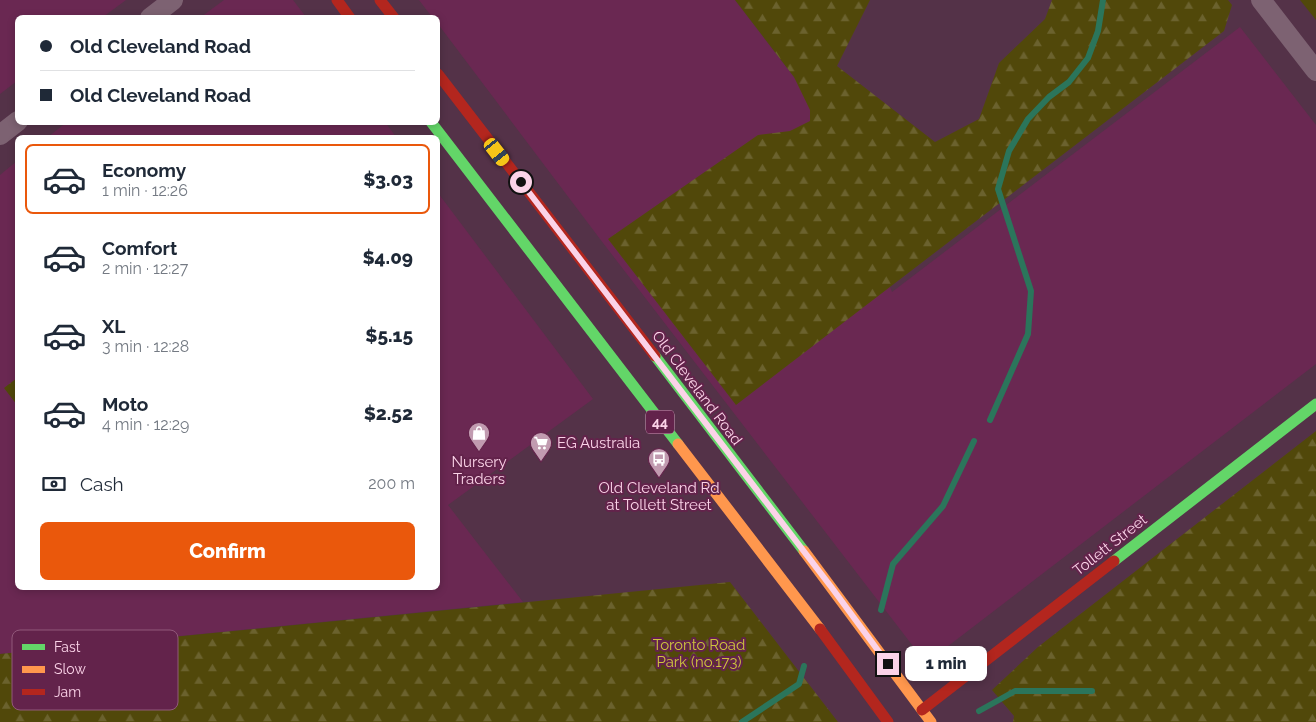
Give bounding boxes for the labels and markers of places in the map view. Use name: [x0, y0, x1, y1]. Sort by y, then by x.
shop icon: Nursery Traders: [467, 421, 491, 452]
supermarket icon: EG Australia: [529, 431, 553, 462]
place label: EG Australia: [557, 434, 640, 452]
bus stop icon: Old Cleveland Rd at Tollett Street: [647, 447, 671, 478]
place label: Nursery Traders: [451, 453, 507, 488]
place label: Old Cleveland Rd at Tollett Street: [598, 479, 720, 514]

